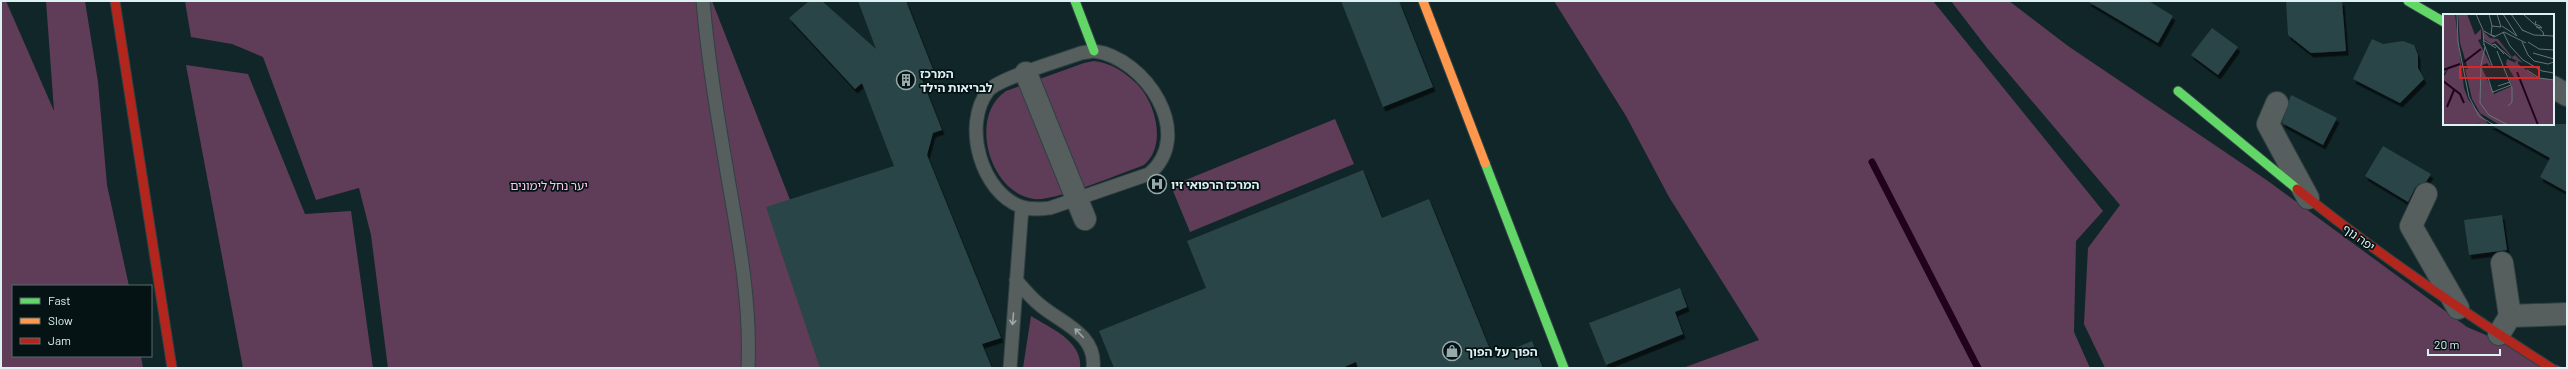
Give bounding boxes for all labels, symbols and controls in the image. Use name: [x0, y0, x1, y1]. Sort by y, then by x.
inset map: [2443, 14, 2554, 125]
place label: המרכז לבריאות הילד: [920, 66, 993, 94]
building icon: המרכז לבריאות הילד: [895, 69, 917, 91]
hospital icon: המרכז הרפואי זיו: [1146, 173, 1168, 195]
place label: המרכז הרפואי זיו: [1171, 177, 1259, 191]
park label: יער נחל לימונים: [510, 178, 588, 192]
street label: יפה נוף: [2340, 221, 2378, 253]
legend: [12, 285, 152, 357]
text: Fast: [48, 293, 71, 307]
one-way arrow: [1010, 312, 1017, 325]
text: Slow: [48, 313, 73, 327]
one-way arrow: [1074, 328, 1084, 338]
scale bar: [2428, 331, 2500, 357]
text: Jam: [48, 333, 71, 347]
text: 20 m: [2434, 337, 2460, 351]
shop icon: הפוך על הפוך: [1441, 340, 1463, 362]
place label: הפוך על הפוך: [1466, 344, 1538, 358]

